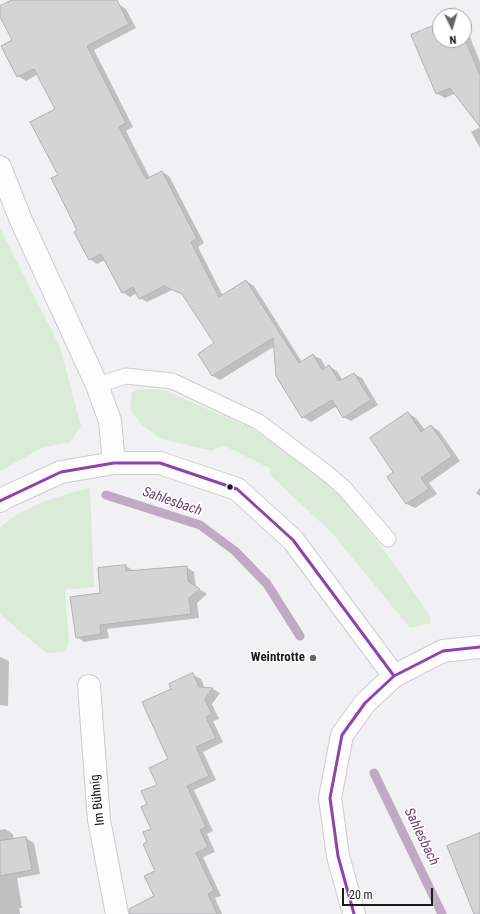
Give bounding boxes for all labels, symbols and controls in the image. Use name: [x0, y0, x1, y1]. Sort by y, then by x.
north arrow: [432, 8, 472, 48]
text: N: [449, 33, 457, 46]
unlabelled marker: [225, 482, 235, 492]
water label: Sahlesbach: [140, 484, 204, 520]
place label: Weintrotte: [251, 650, 305, 666]
marker: Weintrotte: [308, 653, 318, 663]
street label: Im Bühnig: [88, 774, 108, 826]
water label: Sahlesbach: [400, 806, 442, 868]
scale bar: [344, 880, 435, 906]
text: 20 m: [349, 888, 373, 902]

